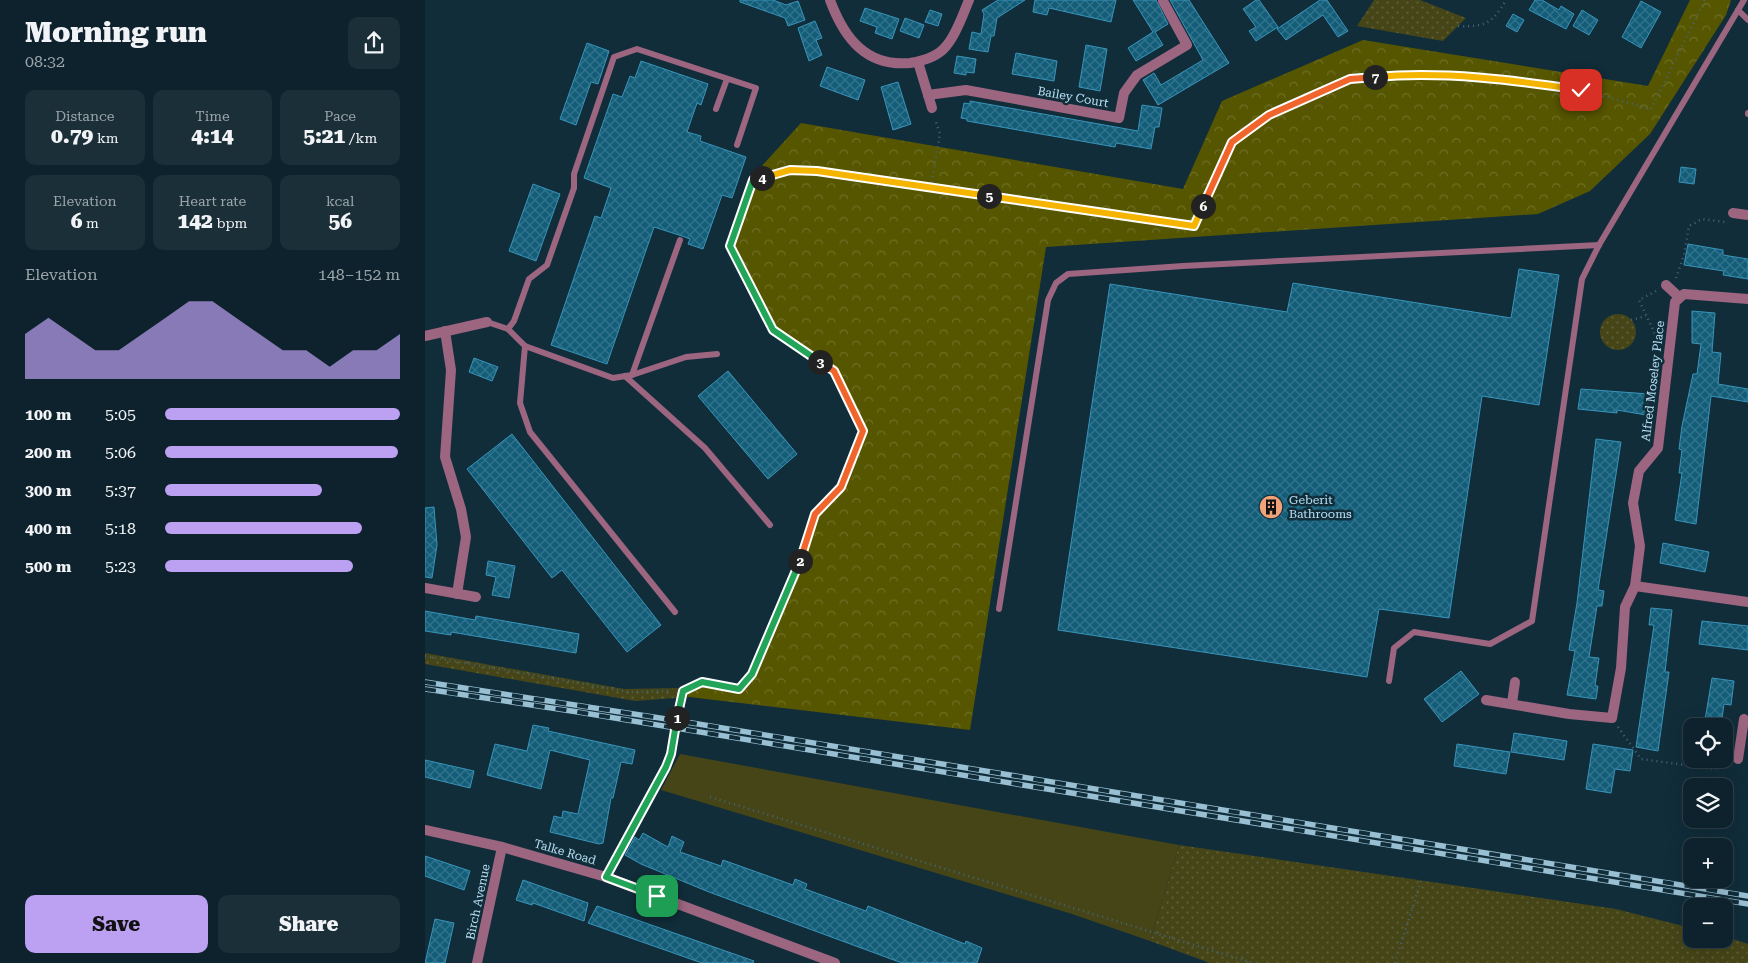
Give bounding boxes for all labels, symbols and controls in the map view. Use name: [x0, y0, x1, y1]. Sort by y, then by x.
text: Morning run: [25, 16, 207, 49]
button: share: [348, 17, 400, 69]
text: 08:32: [25, 52, 65, 71]
pin: 7: [1363, 64, 1387, 90]
text: 7: [1372, 69, 1379, 85]
pin: [1560, 69, 1602, 111]
icon: check: [1567, 76, 1595, 104]
street label: Bailey Court: [1036, 84, 1110, 110]
text: Distance: [55, 108, 114, 124]
text: Time: [195, 108, 230, 124]
text: Pace: [324, 108, 356, 124]
text: 0.79: [51, 124, 93, 148]
text: 4:14: [191, 124, 234, 148]
text: 5:21: [303, 124, 345, 148]
text: km: [93, 130, 119, 146]
text: /km: [345, 130, 377, 146]
pin: 4: [749, 166, 775, 190]
text: 4: [759, 170, 766, 186]
pin: 5: [977, 184, 1001, 208]
text: 5: [986, 188, 993, 204]
text: Elevation: [53, 193, 117, 209]
text: Heart rate: [179, 193, 246, 209]
text: kcal: [326, 193, 354, 209]
pin: 6: [1191, 194, 1215, 218]
text: 6: [1200, 198, 1207, 214]
text: 6: [71, 209, 83, 233]
text: 142: [178, 209, 213, 233]
text: 56: [328, 209, 352, 233]
text: m: [83, 215, 99, 231]
text: bpm: [213, 215, 247, 231]
text: Elevation: [25, 265, 98, 284]
text: 148–152 m: [318, 265, 400, 284]
street label: Alfred Moseley Place: [1639, 320, 1667, 442]
pin: 3: [807, 350, 833, 374]
text: 3: [817, 354, 824, 370]
text: 100 m: [25, 405, 71, 424]
text: 5:05: [105, 405, 136, 424]
text: 200 m: [25, 443, 71, 462]
text: 5:06: [105, 443, 136, 462]
text: 300 m: [25, 481, 71, 500]
text: 5:37: [105, 481, 136, 500]
place label: Geberit Bathrooms: [1289, 493, 1352, 521]
building icon: Geberit Bathrooms: [1258, 494, 1284, 520]
text: 400 m: [25, 519, 71, 538]
text: 5:18: [105, 519, 136, 538]
pin: 2: [787, 548, 813, 574]
text: 2: [797, 553, 804, 569]
text: 500 m: [25, 557, 71, 576]
text: 5:23: [105, 557, 136, 576]
pin: 1: [665, 706, 689, 730]
text: 1: [674, 710, 681, 726]
map controls: [1683, 718, 1733, 948]
button: locate: [1683, 718, 1733, 768]
button: layers: [1683, 778, 1733, 828]
street label: Talke Road: [532, 836, 598, 868]
button: +: [1683, 838, 1733, 888]
street label: Birch Avenue: [463, 862, 493, 941]
pin: [636, 875, 678, 917]
icon: arrive: [643, 882, 671, 910]
button: Save: [25, 895, 208, 953]
button: Share: [218, 895, 400, 953]
button: −: [1683, 898, 1733, 948]

